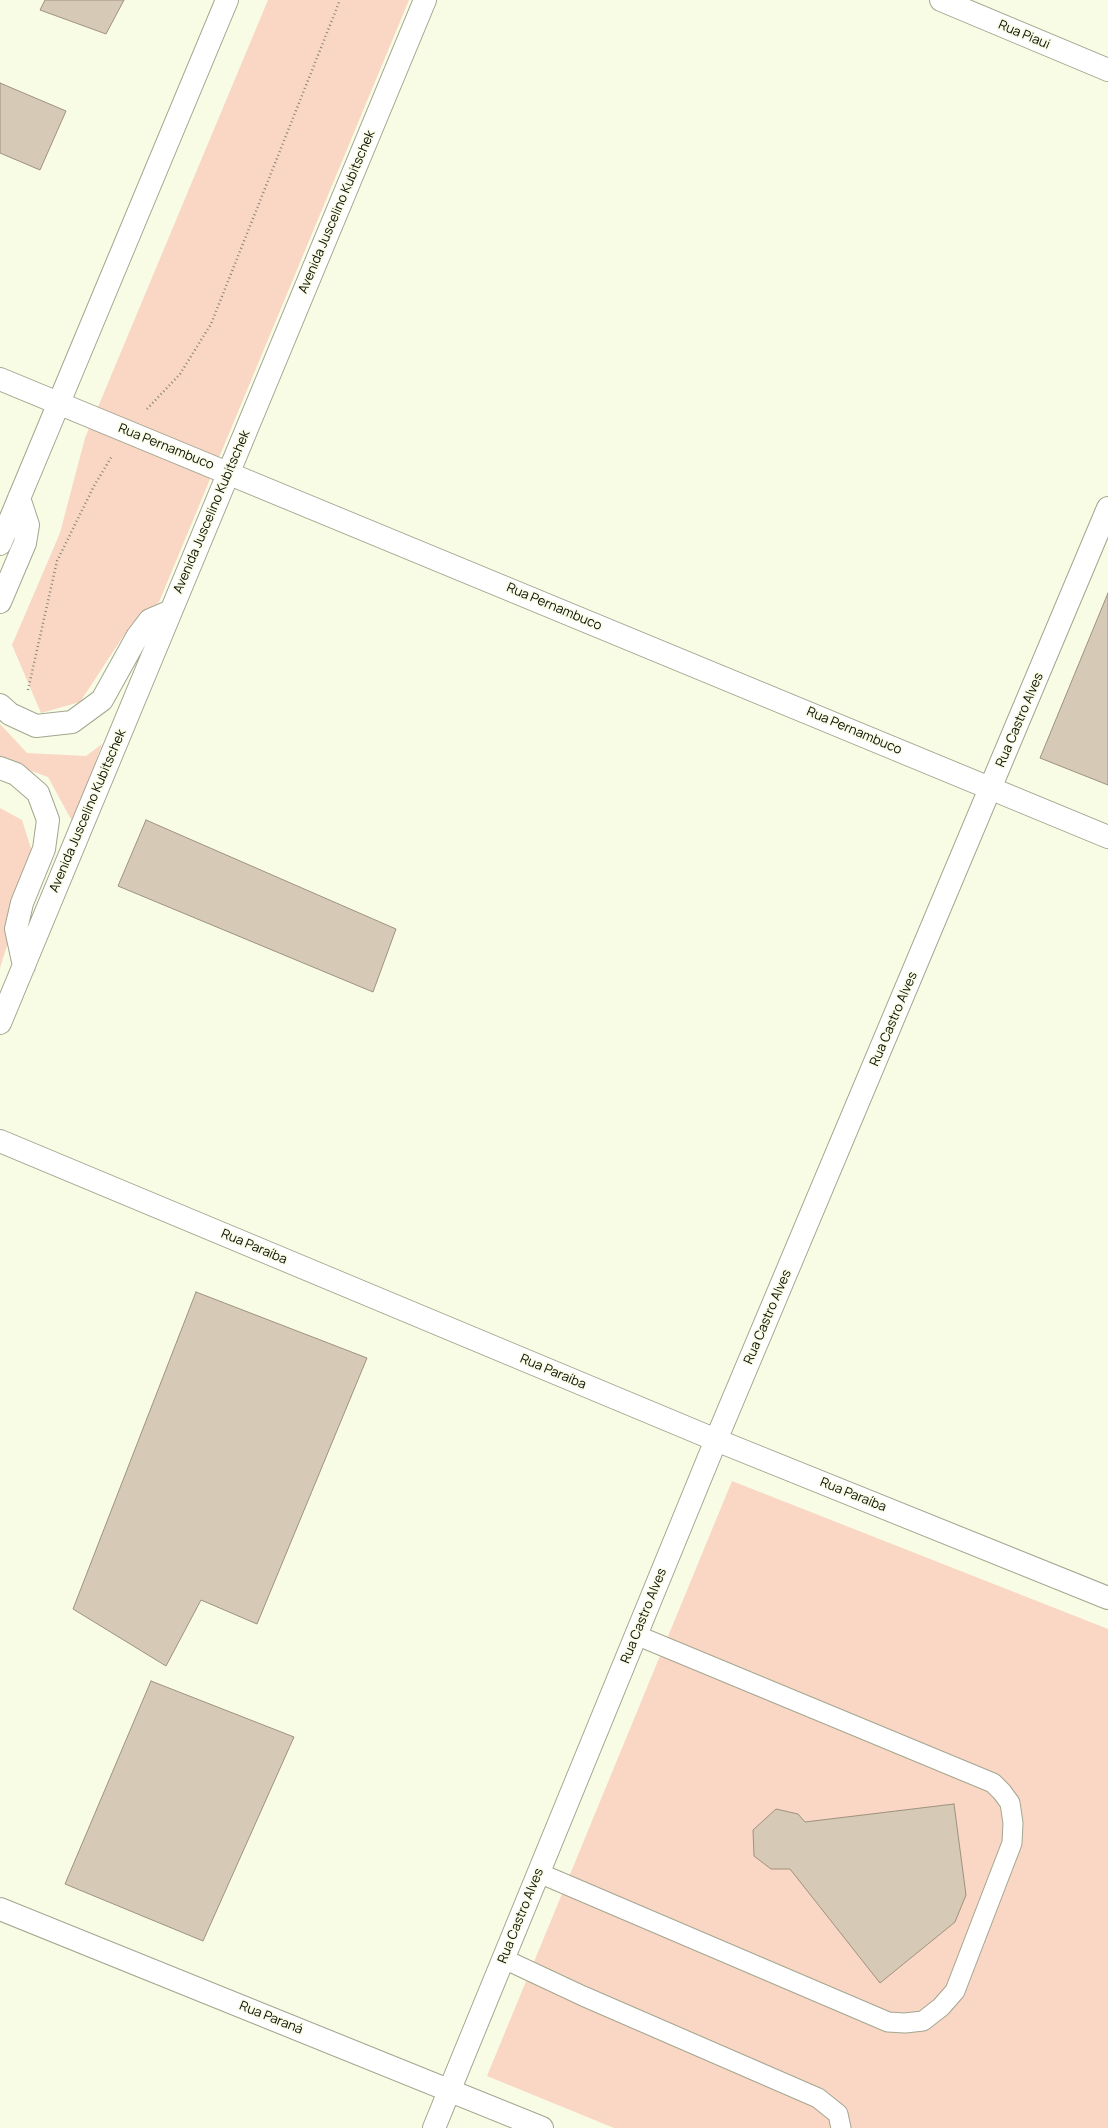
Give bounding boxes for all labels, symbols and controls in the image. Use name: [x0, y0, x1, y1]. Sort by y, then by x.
street label: Rua Piaui: [996, 17, 1052, 53]
street label: Avenida Juscelino Kubitschek: [296, 128, 378, 296]
street label: Rua Pernambuco: [116, 421, 216, 473]
street label: Avenida Juscelino Kubitschek: [171, 428, 253, 596]
street label: Rua Pernambuco: [504, 580, 604, 634]
street label: Rua Castro Alves: [993, 670, 1047, 770]
street label: Rua Pernambuco: [804, 704, 904, 758]
street label: Avenida Juscelino Kubitschek: [47, 727, 129, 895]
street label: Rua Castro Alves: [867, 969, 921, 1069]
street label: Rua Paraíba: [219, 1226, 289, 1268]
street label: Rua Castro Alves: [741, 1267, 795, 1367]
street label: Rua Paraíba: [518, 1351, 588, 1393]
street label: Rua Paraíba: [818, 1475, 888, 1515]
street label: Rua Castro Alves: [618, 1566, 670, 1666]
street label: Rua Castro Alves: [495, 1866, 547, 1966]
street label: Rua Paraná: [237, 1998, 305, 2038]

